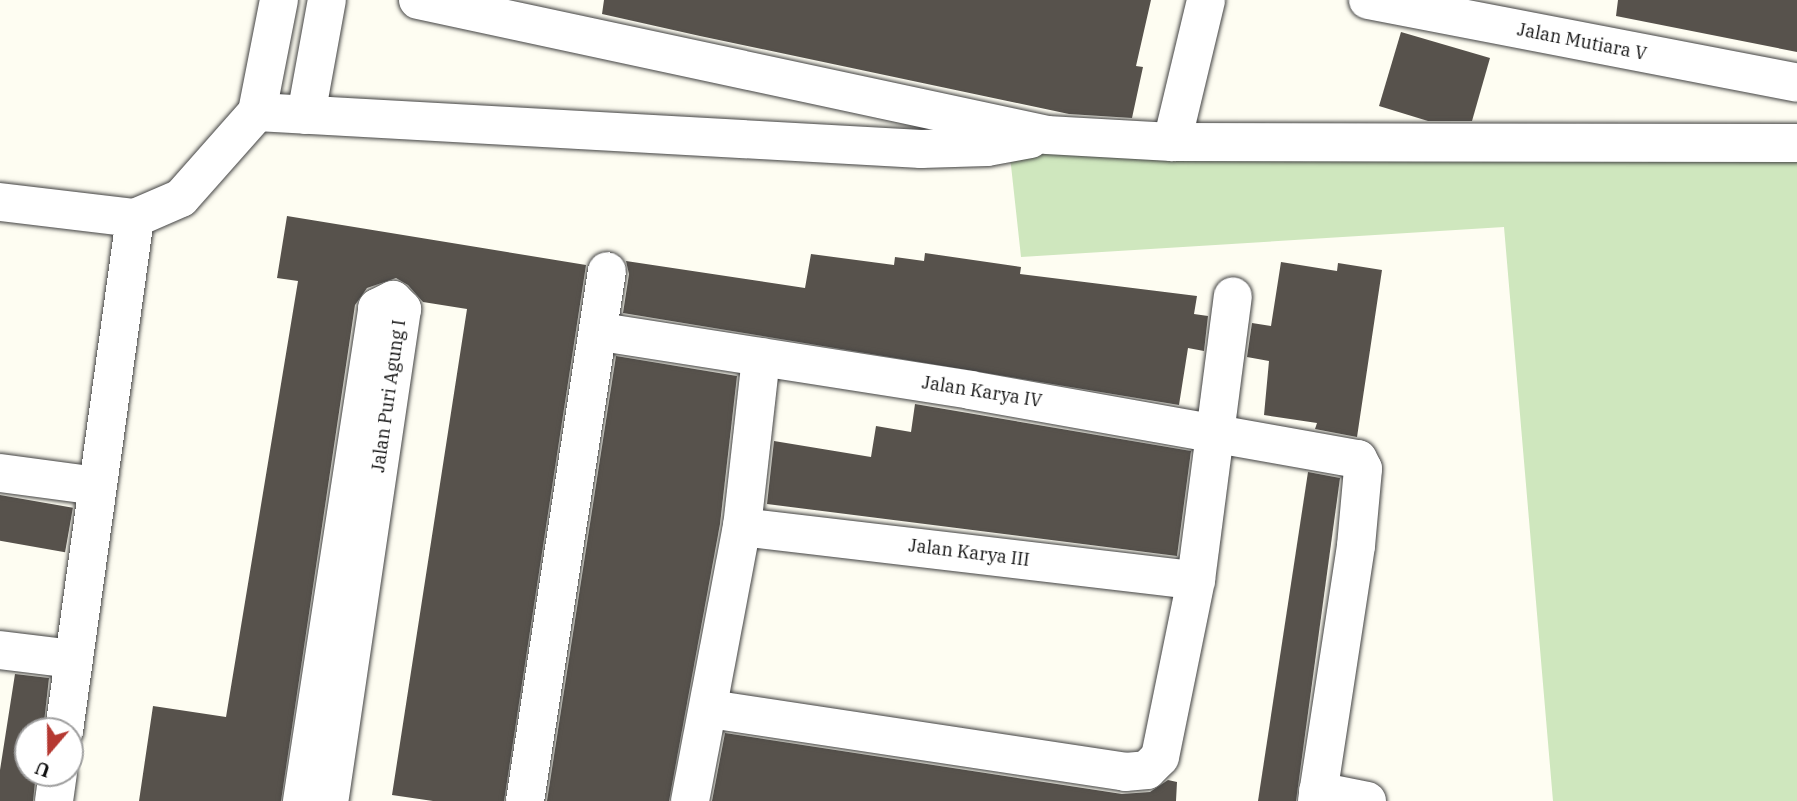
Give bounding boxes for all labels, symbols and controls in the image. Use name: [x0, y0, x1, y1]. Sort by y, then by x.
street label: Jalan Mutiara V: [1515, 19, 1649, 65]
street label: Jalan Puri Agung I: [368, 318, 410, 474]
street label: Jalan Karya IV: [920, 372, 1044, 412]
street label: Jalan Karya III: [907, 535, 1031, 571]
north arrow: [14, 717, 84, 787]
text: U: [32, 756, 53, 784]

